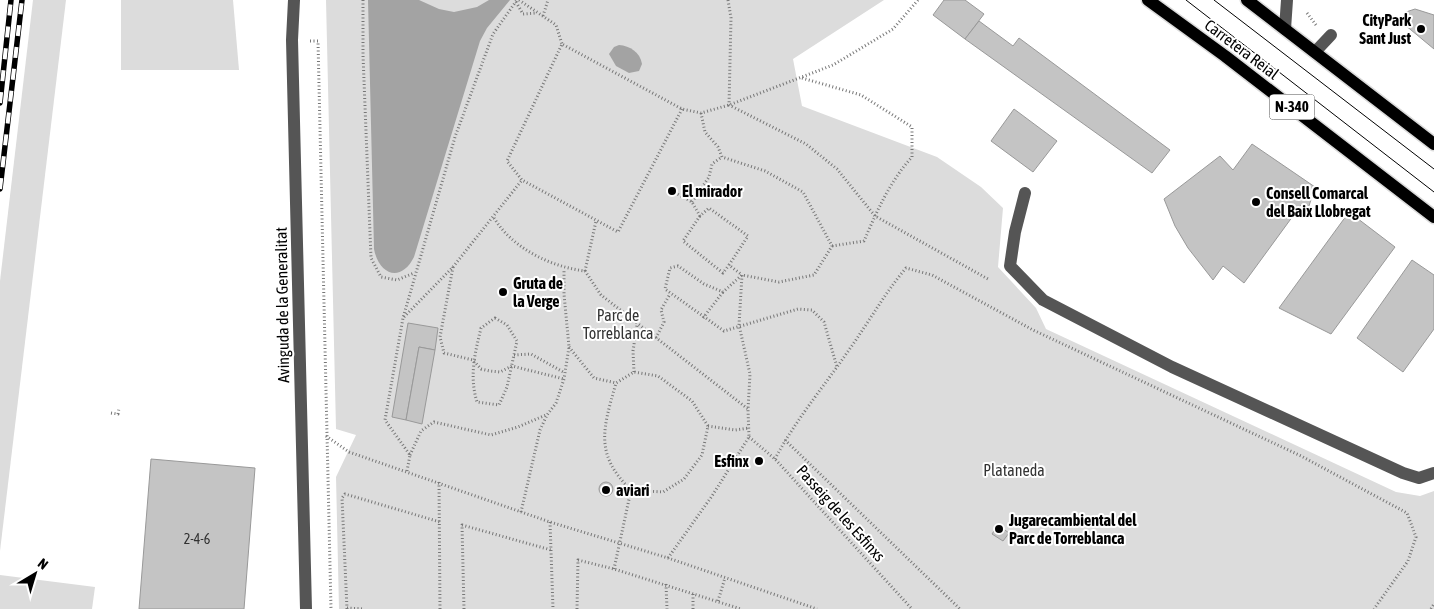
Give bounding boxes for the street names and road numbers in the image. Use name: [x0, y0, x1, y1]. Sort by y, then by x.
street label: Carretera Reial: [1202, 15, 1283, 83]
road number: N-340: [1270, 94, 1314, 120]
street label: Avinguda de la Generalitat: [272, 227, 293, 383]
street label: Passeig de les Esfinxs: [792, 461, 889, 566]

